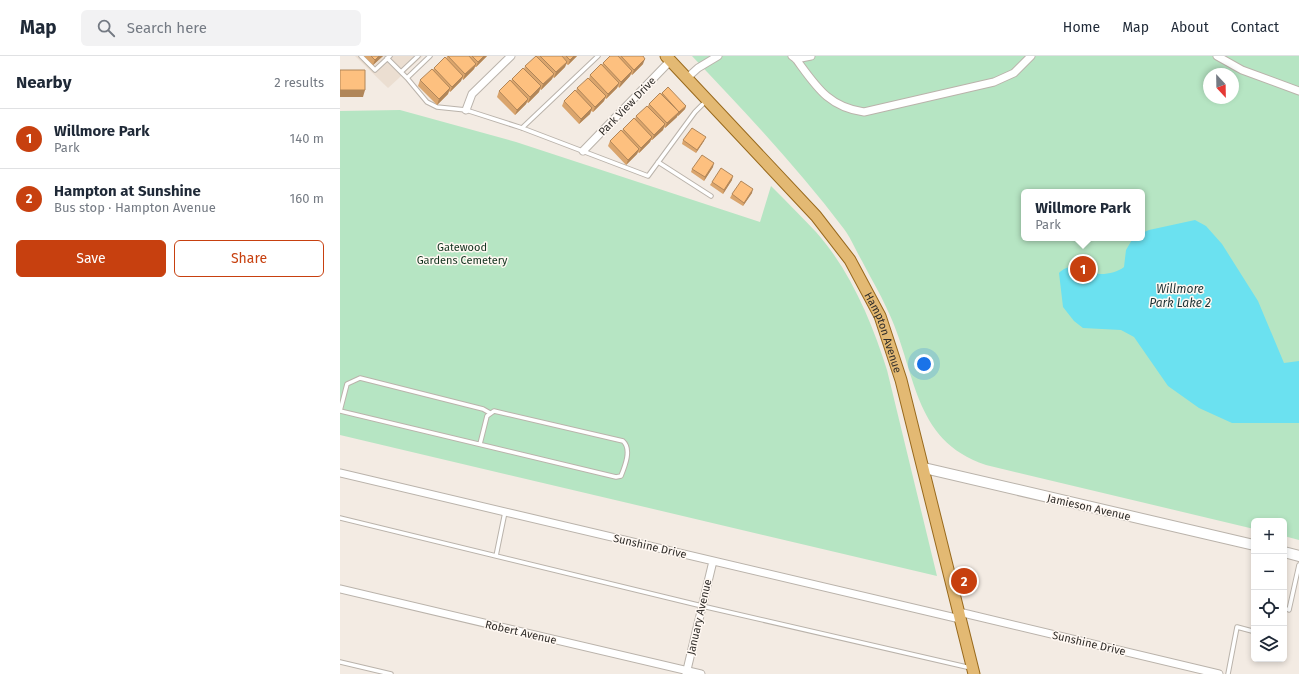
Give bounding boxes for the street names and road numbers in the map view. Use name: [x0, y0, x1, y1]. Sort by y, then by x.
street label: Park View Drive: [596, 74, 659, 138]
street label: Hampton Avenue: [861, 290, 904, 375]
street label: Jamieson Avenue: [1046, 492, 1132, 523]
street label: Sunshine Drive: [612, 532, 688, 561]
street label: January Avenue: [684, 578, 715, 656]
street label: Robert Avenue: [484, 618, 558, 647]
street label: Sunshine Drive: [1051, 629, 1127, 658]

